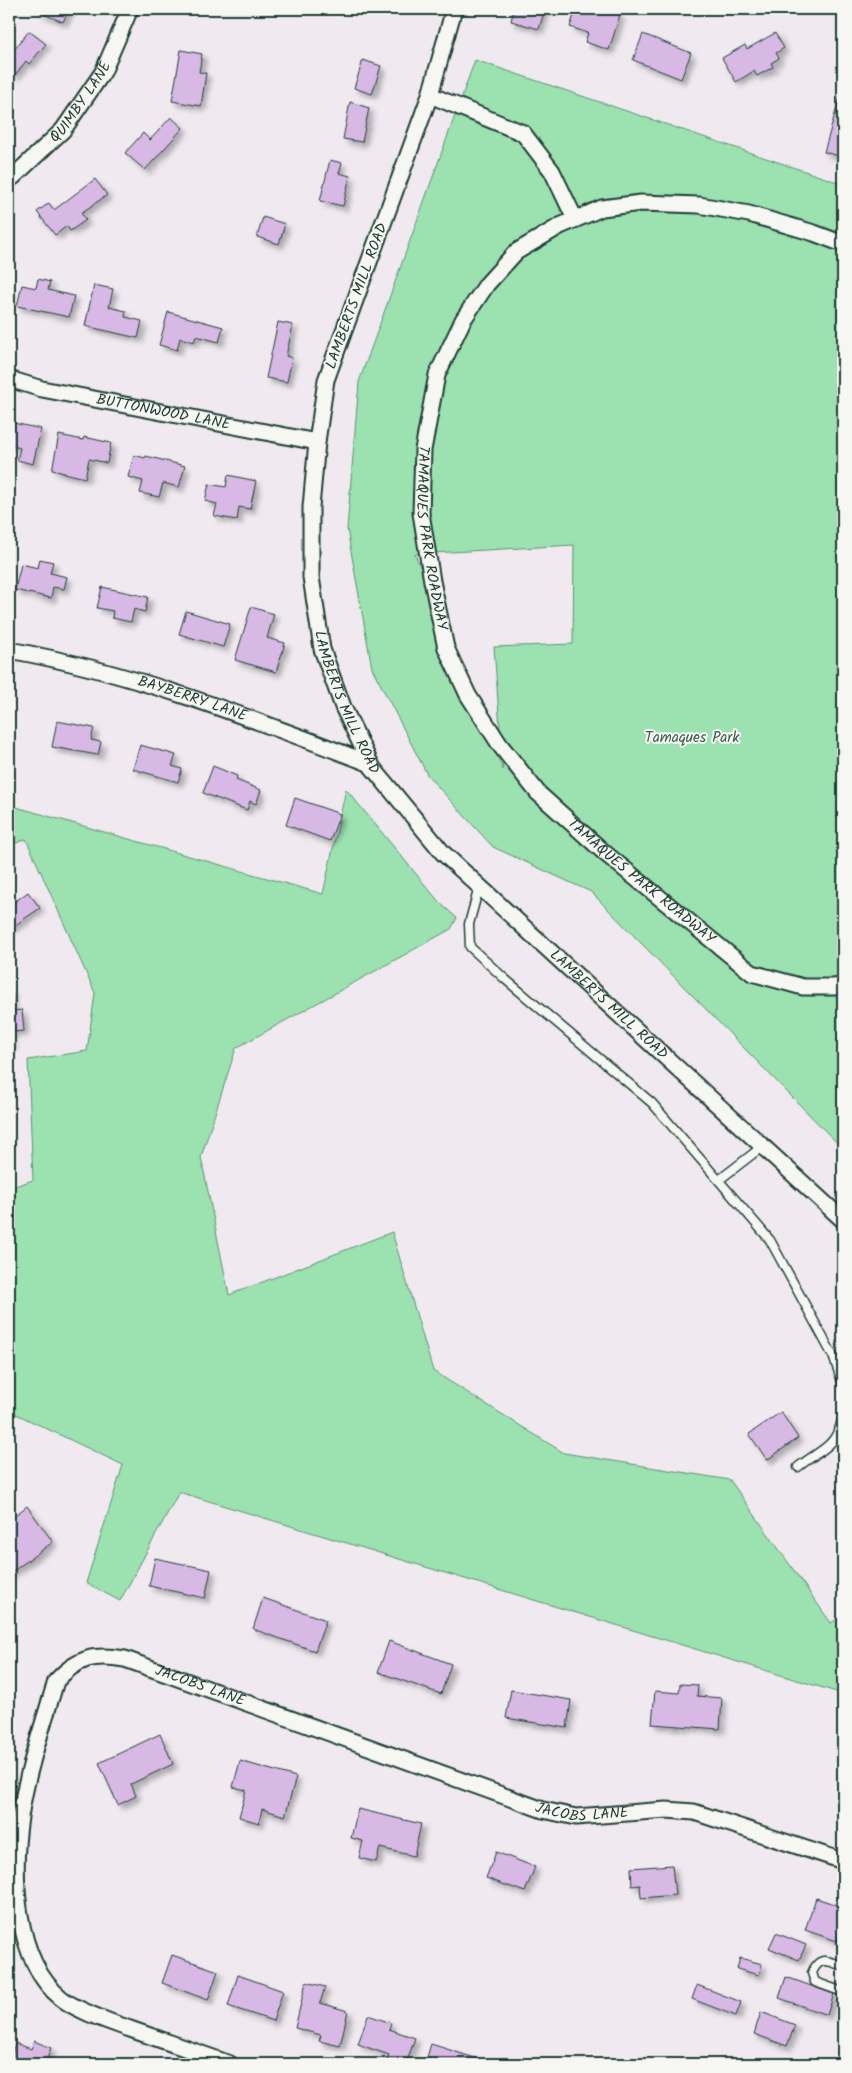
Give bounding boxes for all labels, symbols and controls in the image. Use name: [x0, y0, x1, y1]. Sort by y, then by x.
street label: QUIMBY LANE: [44, 57, 119, 149]
street label: LAMBERTS MILL ROAD: [319, 219, 395, 372]
street label: BUTTONWOOD LANE: [94, 388, 234, 437]
street label: TAMAQUES PARK ROADWAY: [409, 443, 454, 634]
street label: LAMBERTS MILL ROAD: [307, 629, 386, 780]
street label: BAYBERRY LANE: [135, 670, 252, 729]
park label: Tamaques Park: [645, 726, 740, 750]
street label: TAMAQUES PARK ROADWAY: [562, 812, 722, 951]
street label: LAMBERTS MILL ROAD: [544, 944, 674, 1066]
street label: JACOBS LANE: [152, 1659, 249, 1714]
street label: JACOBS LANE: [532, 1796, 631, 1829]

